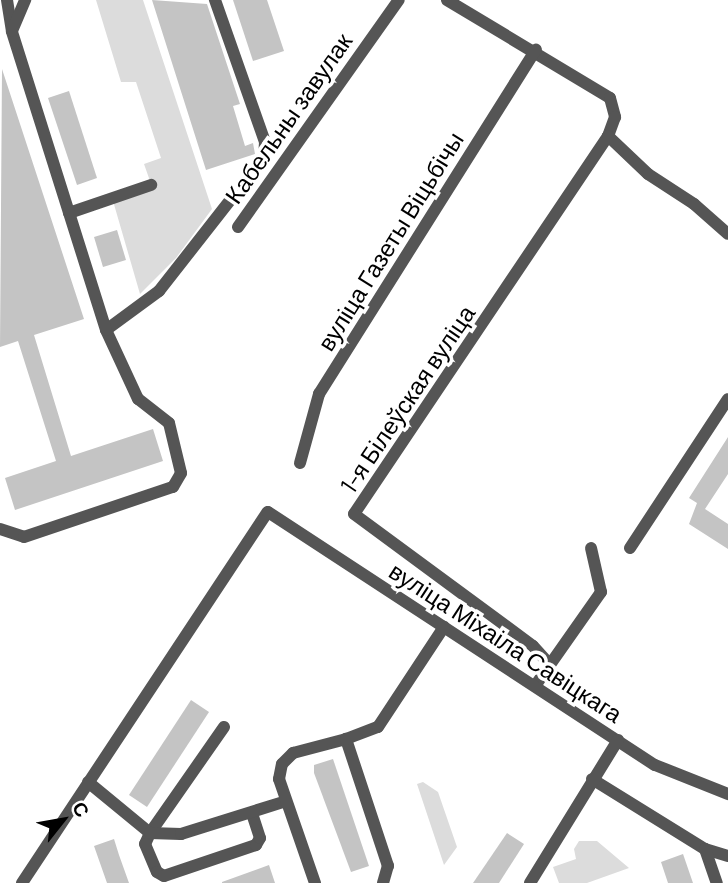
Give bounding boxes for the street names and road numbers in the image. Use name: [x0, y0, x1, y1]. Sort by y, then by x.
street label: Кабельны завулак: [219, 27, 357, 209]
street label: вуліца Газеты Віцьбічы: [311, 126, 469, 356]
street label: 1-я Білеўская вуліца: [333, 300, 481, 498]
street label: вуліца Міхаіла Савіцкага: [384, 556, 628, 728]

